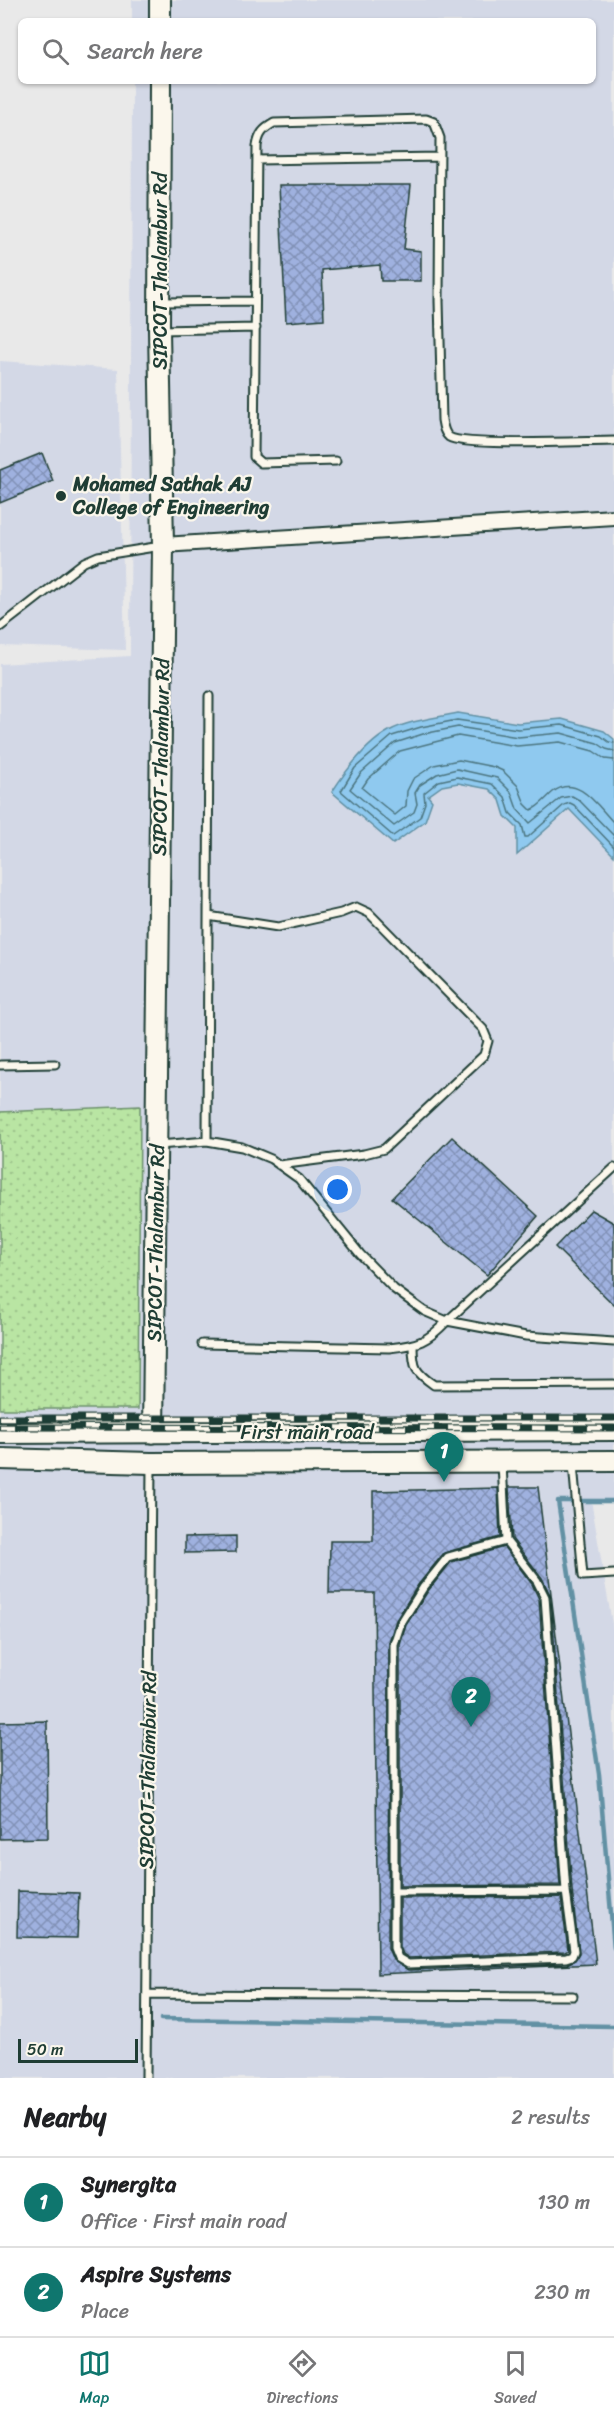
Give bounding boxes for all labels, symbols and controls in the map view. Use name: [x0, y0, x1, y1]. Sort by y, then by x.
search box: [18, 18, 596, 84]
text: Search here: [87, 32, 203, 71]
icon: search: [39, 35, 72, 68]
street label: SIPCOT-Thalambur Rd: [143, 171, 178, 370]
place label: Mohamed Sathak AJ College of Engineering: [72, 467, 269, 525]
marker: Mohamed Sathak AJ College of Engineering: [54, 489, 68, 503]
street label: SIPCOT-Thalambur Rd: [142, 656, 180, 856]
street label: SIPCOT-Thalambur Rd: [137, 1142, 175, 1342]
your location: [323, 1175, 352, 1204]
street label: First main road: [241, 1415, 375, 1450]
pin: 1: [424, 1432, 464, 1482]
street label: SIPCOT-Thalambur Rd: [129, 1669, 167, 1869]
pin: 2: [452, 1678, 490, 1727]
text: 50 m: [27, 2035, 63, 2064]
scale bar: [18, 2036, 138, 2064]
text: Nearby: [24, 2094, 106, 2140]
text: 2 results: [511, 2100, 590, 2135]
text: Synergita: [81, 2165, 176, 2204]
text: 1: [39, 2185, 48, 2220]
text: 130 m: [537, 2185, 590, 2220]
text: Office · First main road: [81, 2204, 286, 2239]
text: Aspire Systems: [81, 2255, 231, 2294]
text: 2: [38, 2275, 49, 2310]
text: 230 m: [534, 2275, 590, 2310]
text: Place: [81, 2294, 129, 2329]
tab: Map: [78, 2347, 111, 2412]
tab: Directions: [267, 2347, 338, 2412]
tab: Saved: [494, 2347, 536, 2412]

